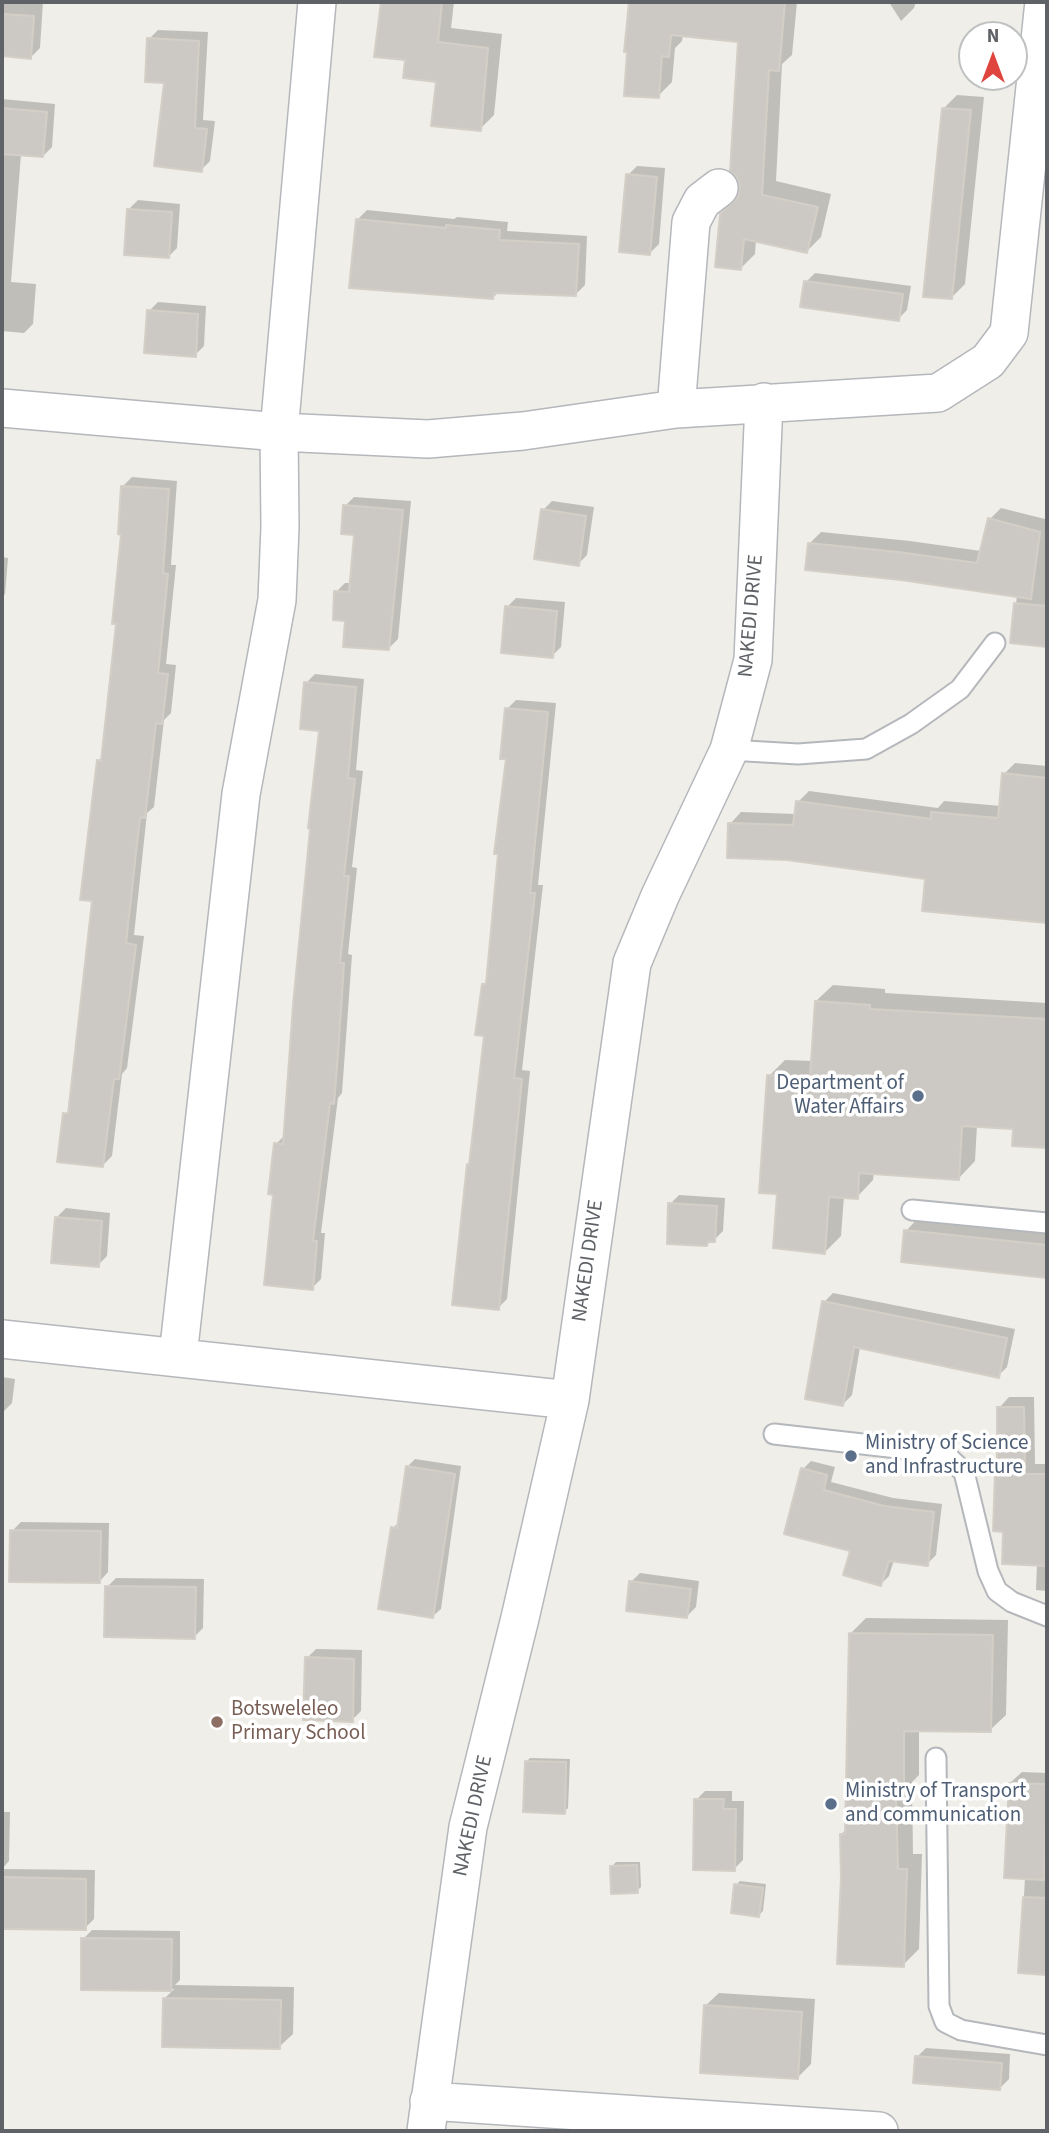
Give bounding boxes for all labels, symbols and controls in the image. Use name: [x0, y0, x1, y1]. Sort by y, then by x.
north arrow: [958, 21, 1028, 91]
text: N: [987, 23, 999, 50]
street label: NAKEDI DRIVE: [734, 554, 770, 678]
place label: Department of Water Affairs: [776, 1071, 904, 1121]
marker: Department of Water Affairs: [910, 1088, 926, 1104]
street label: NAKEDI DRIVE: [568, 1198, 610, 1324]
place label: Ministry of Science and Infrastructure: [865, 1431, 1028, 1481]
marker: Ministry of Science and Infrastructure: [843, 1448, 859, 1464]
place label: Botsweleleo Primary School: [231, 1697, 365, 1747]
marker: Botsweleleo Primary School: [209, 1714, 225, 1730]
street label: NAKEDI DRIVE: [449, 1753, 499, 1879]
place label: Ministry of Transport and communication: [845, 1779, 1026, 1829]
marker: Ministry of Transport and communication: [823, 1796, 839, 1812]

